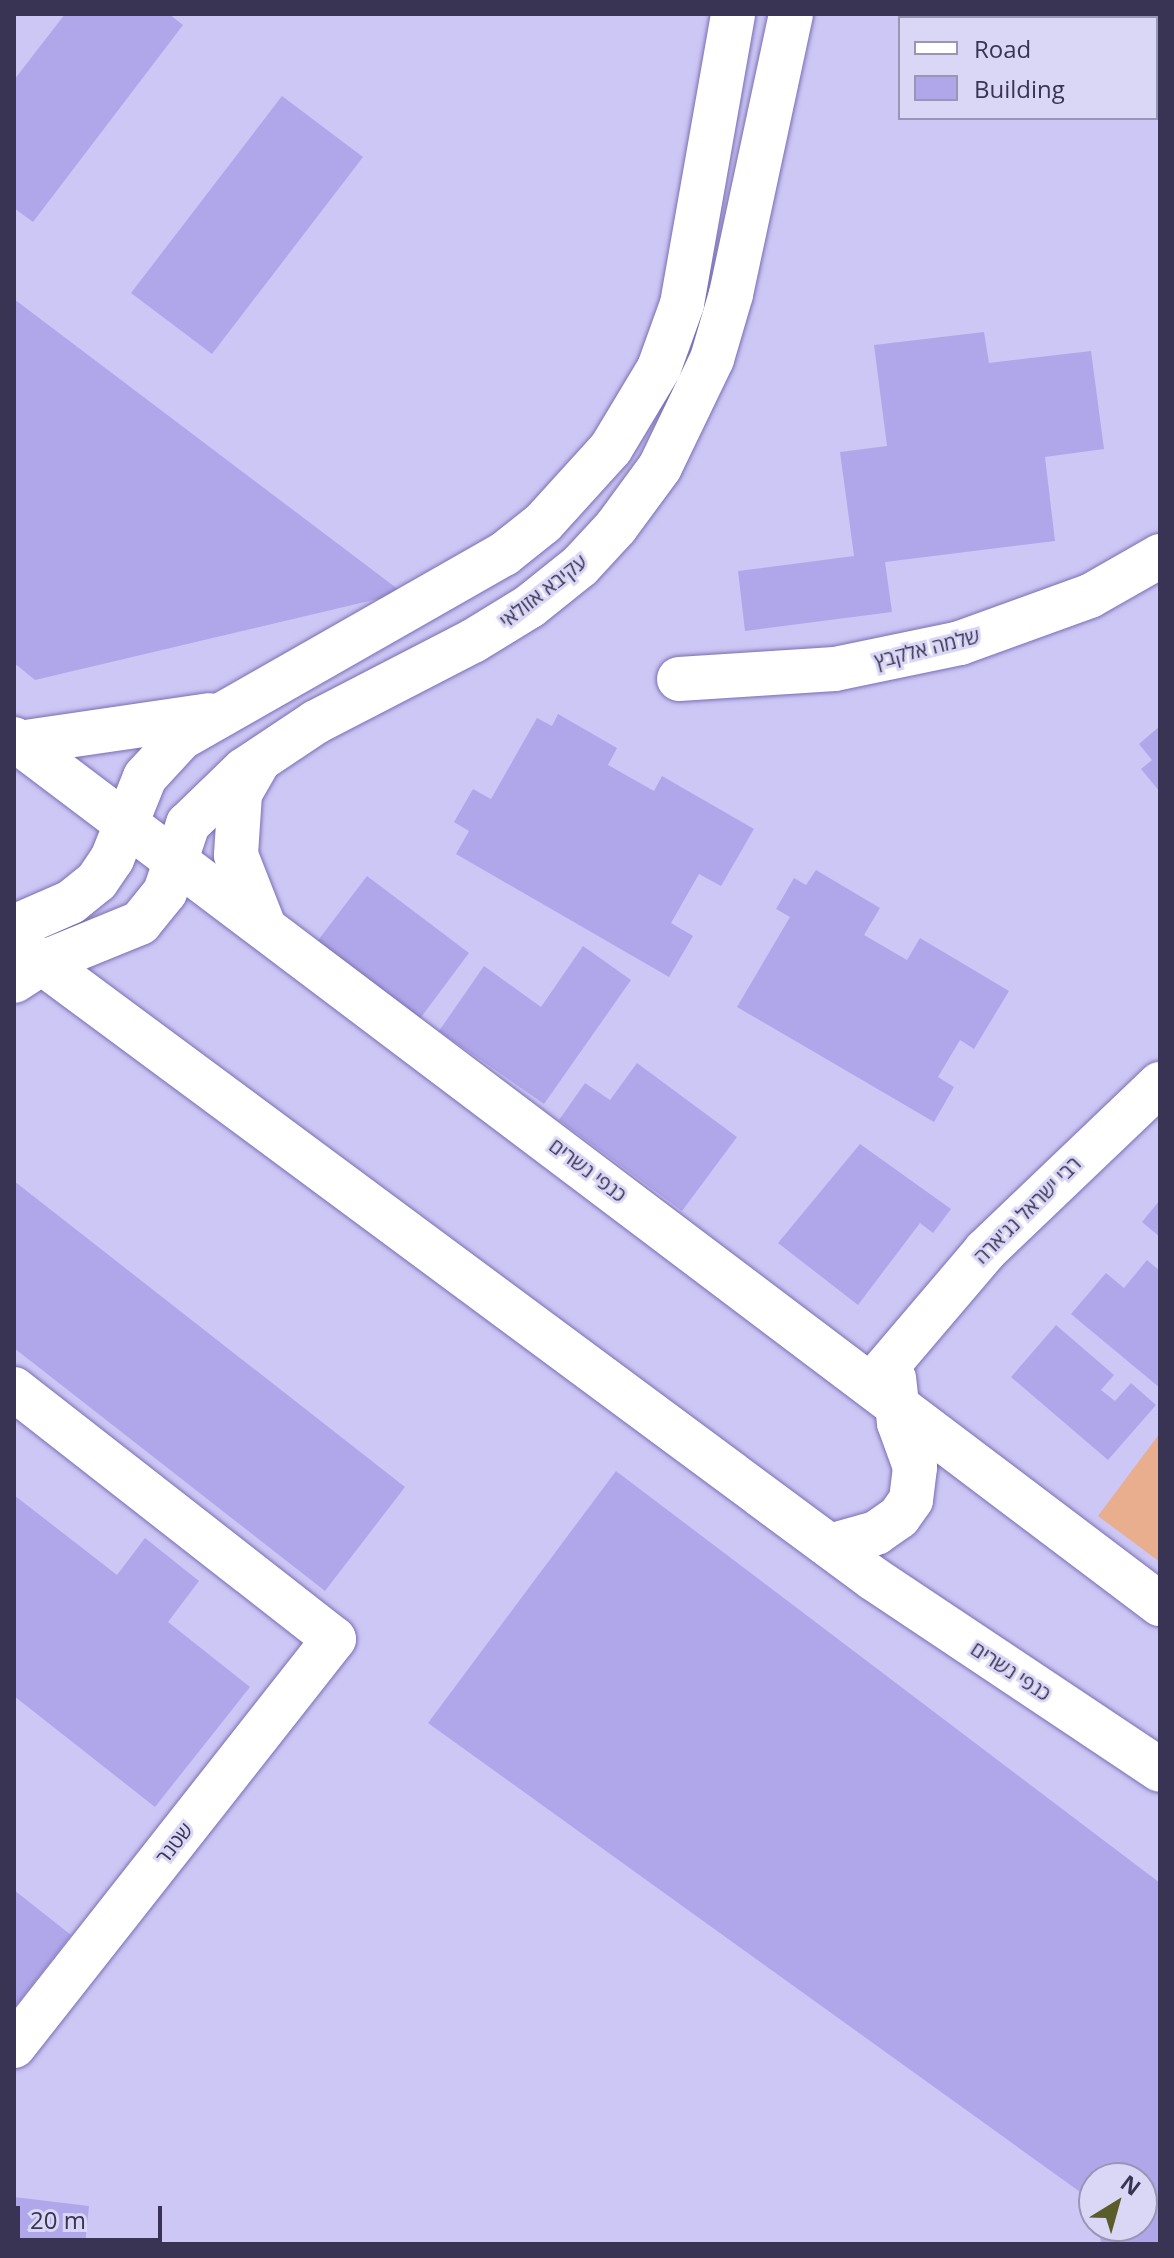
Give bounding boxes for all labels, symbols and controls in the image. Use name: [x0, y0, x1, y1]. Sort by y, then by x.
legend: [898, 16, 1158, 120]
text: Road: [974, 32, 1031, 65]
text: Building: [974, 72, 1065, 105]
street label: עקיבא אזולאי: [495, 549, 591, 633]
street label: שלמה אלקבץ: [872, 623, 982, 673]
street label: כנפי נשרים: [545, 1133, 631, 1207]
street label: רבי ישראל נג'ארה: [969, 1152, 1085, 1268]
street label: כנפי נשרים: [967, 1636, 1055, 1706]
street label: שטנר: [151, 1818, 197, 1868]
north arrow: [1078, 2162, 1158, 2242]
text: N: [1115, 2167, 1147, 2202]
scale bar: [20, 2190, 166, 2240]
text: 20 m: [30, 2203, 86, 2236]

